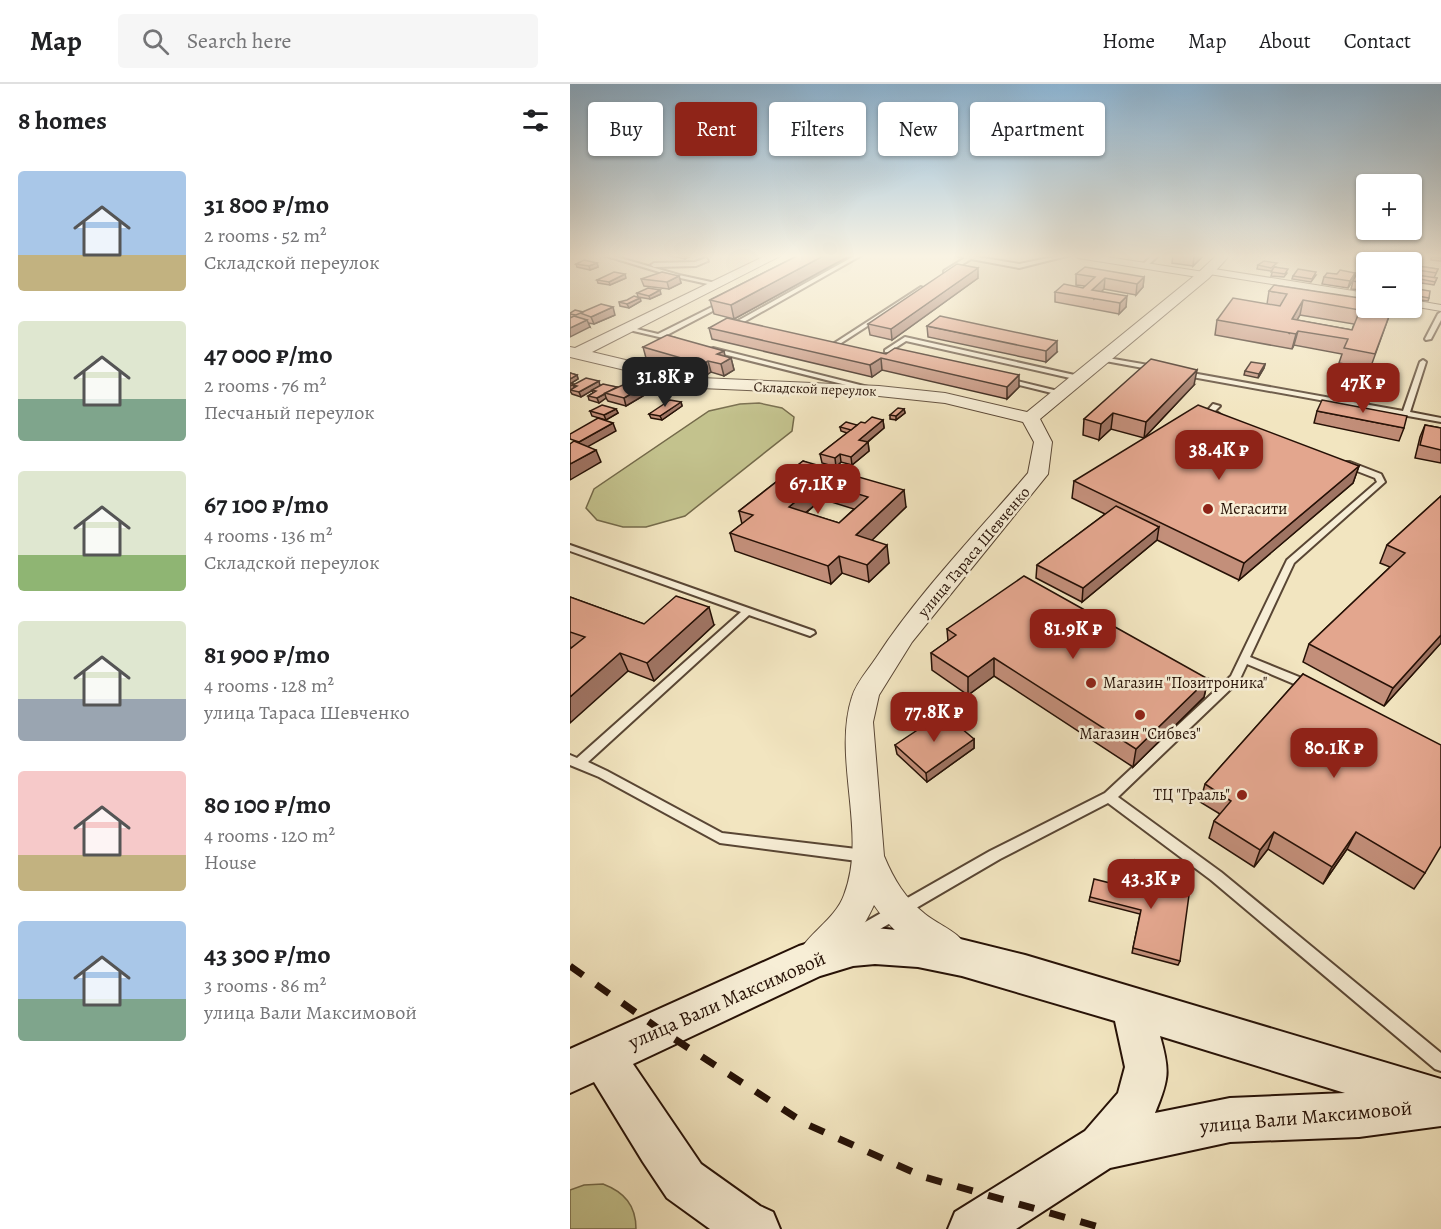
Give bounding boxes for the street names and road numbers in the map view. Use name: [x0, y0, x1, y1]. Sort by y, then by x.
street label: Складской переулок: [753, 377, 877, 401]
street label: улица Тараса Шевченко: [912, 482, 1035, 623]
street label: улица Вали Максимовой: [623, 944, 830, 1056]
street label: улица Вали Максимовой: [1198, 1094, 1413, 1140]

